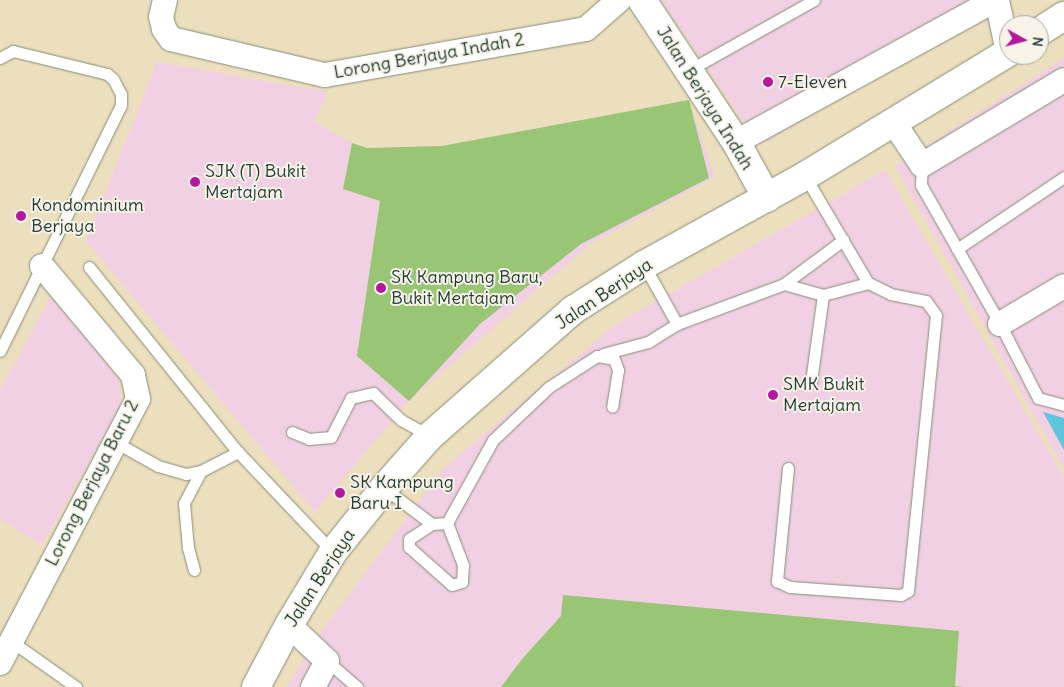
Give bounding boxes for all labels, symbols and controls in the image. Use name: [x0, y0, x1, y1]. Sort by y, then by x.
north arrow: [999, 15, 1049, 65]
street label: Jalan Berjaya Indah: [652, 22, 758, 174]
street label: Lorong Berjaya Indah 2: [332, 29, 526, 83]
text: N: [1028, 36, 1047, 48]
place label: 7-Eleven: [778, 71, 847, 93]
marker: 7-Eleven: [762, 76, 774, 88]
place label: SJK (T) Bukit Mertajam: [205, 161, 306, 203]
marker: SJK (T) Bukit Mertajam: [189, 176, 201, 188]
place label: Kondominium Berjaya: [31, 195, 144, 238]
marker: Kondominium Berjaya: [15, 210, 27, 222]
street label: Jalan Berjaya: [552, 254, 656, 334]
place label: SK Kampung Baru, Bukit Mertajam: [391, 267, 543, 310]
marker: SK Kampung Baru, Bukit Mertajam: [375, 282, 387, 294]
place label: SMK Bukit Mertajam: [783, 374, 865, 416]
marker: SMK Bukit Mertajam: [767, 389, 779, 401]
street label: Lorong Berjaya Baru 2: [41, 396, 143, 570]
place label: SK Kampung Baru I: [350, 472, 454, 514]
marker: SK Kampung Baru I: [334, 487, 346, 499]
street label: Jalan Berjaya: [280, 525, 360, 631]

